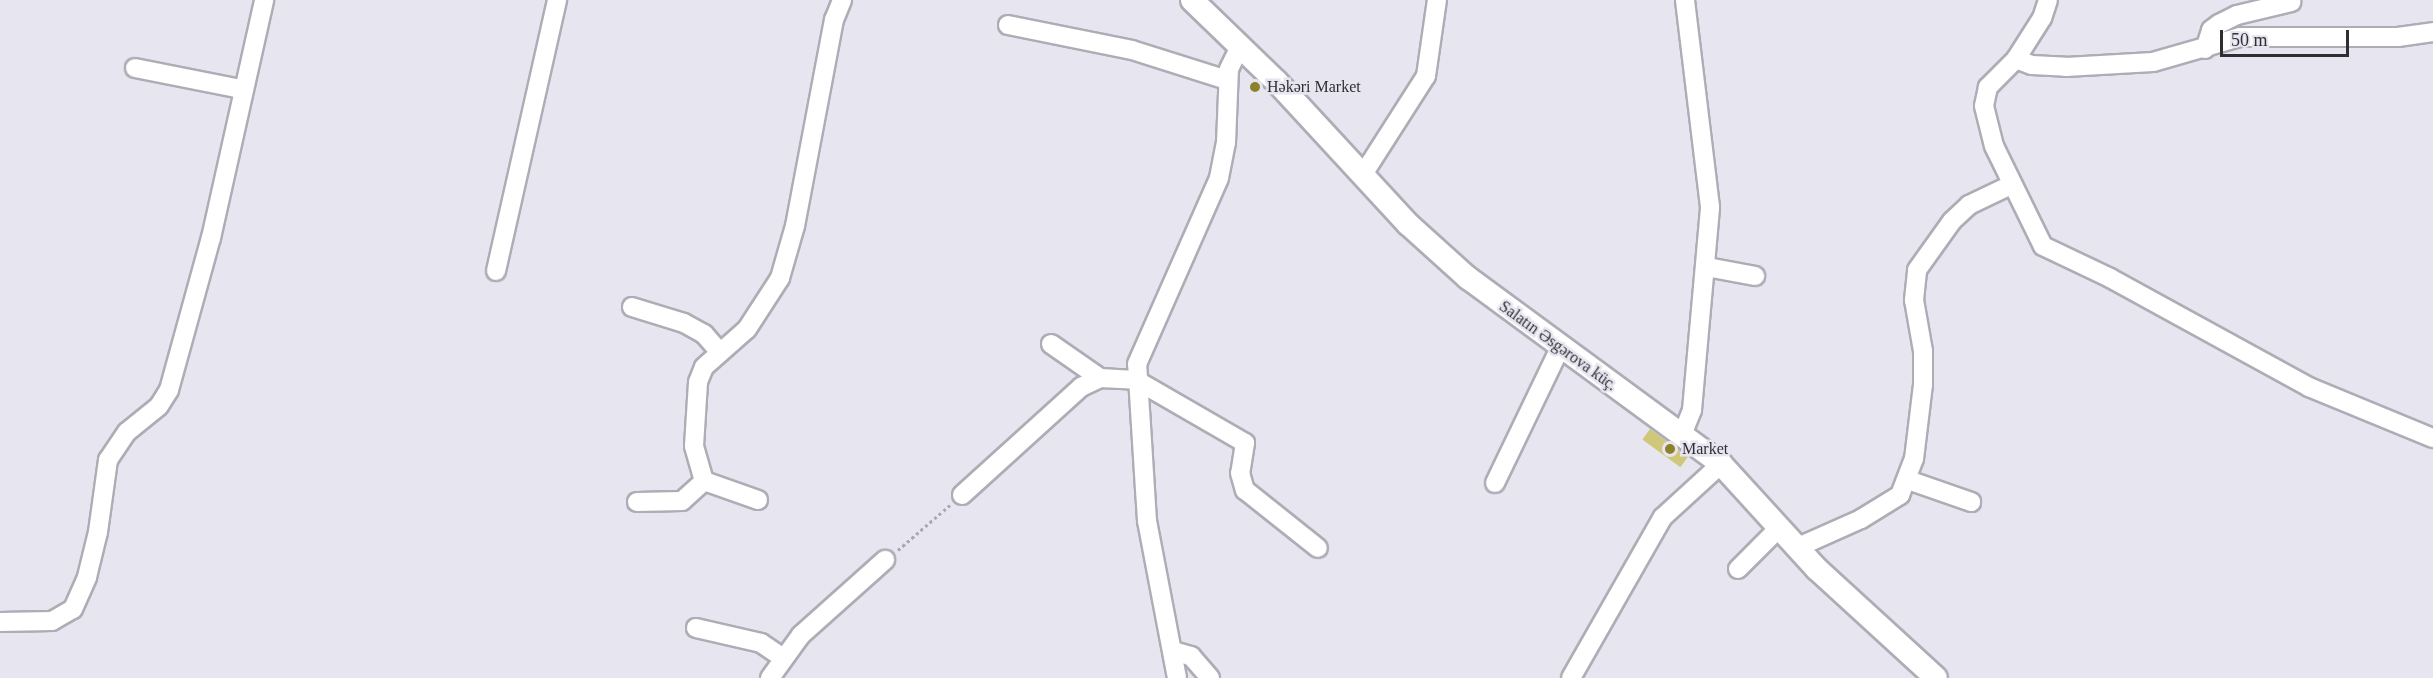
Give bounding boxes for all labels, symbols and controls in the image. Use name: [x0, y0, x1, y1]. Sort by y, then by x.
scale bar: [2223, 18, 2352, 56]
text: 50 m: [2231, 30, 2268, 50]
place label: Həkəri Market: [1267, 77, 1361, 97]
marker: Həkəri Market: [1248, 80, 1262, 94]
street label: Salatın Əsgərova küç.: [1495, 297, 1621, 395]
place label: Market: [1682, 439, 1728, 459]
marker: Market: [1663, 442, 1677, 456]

